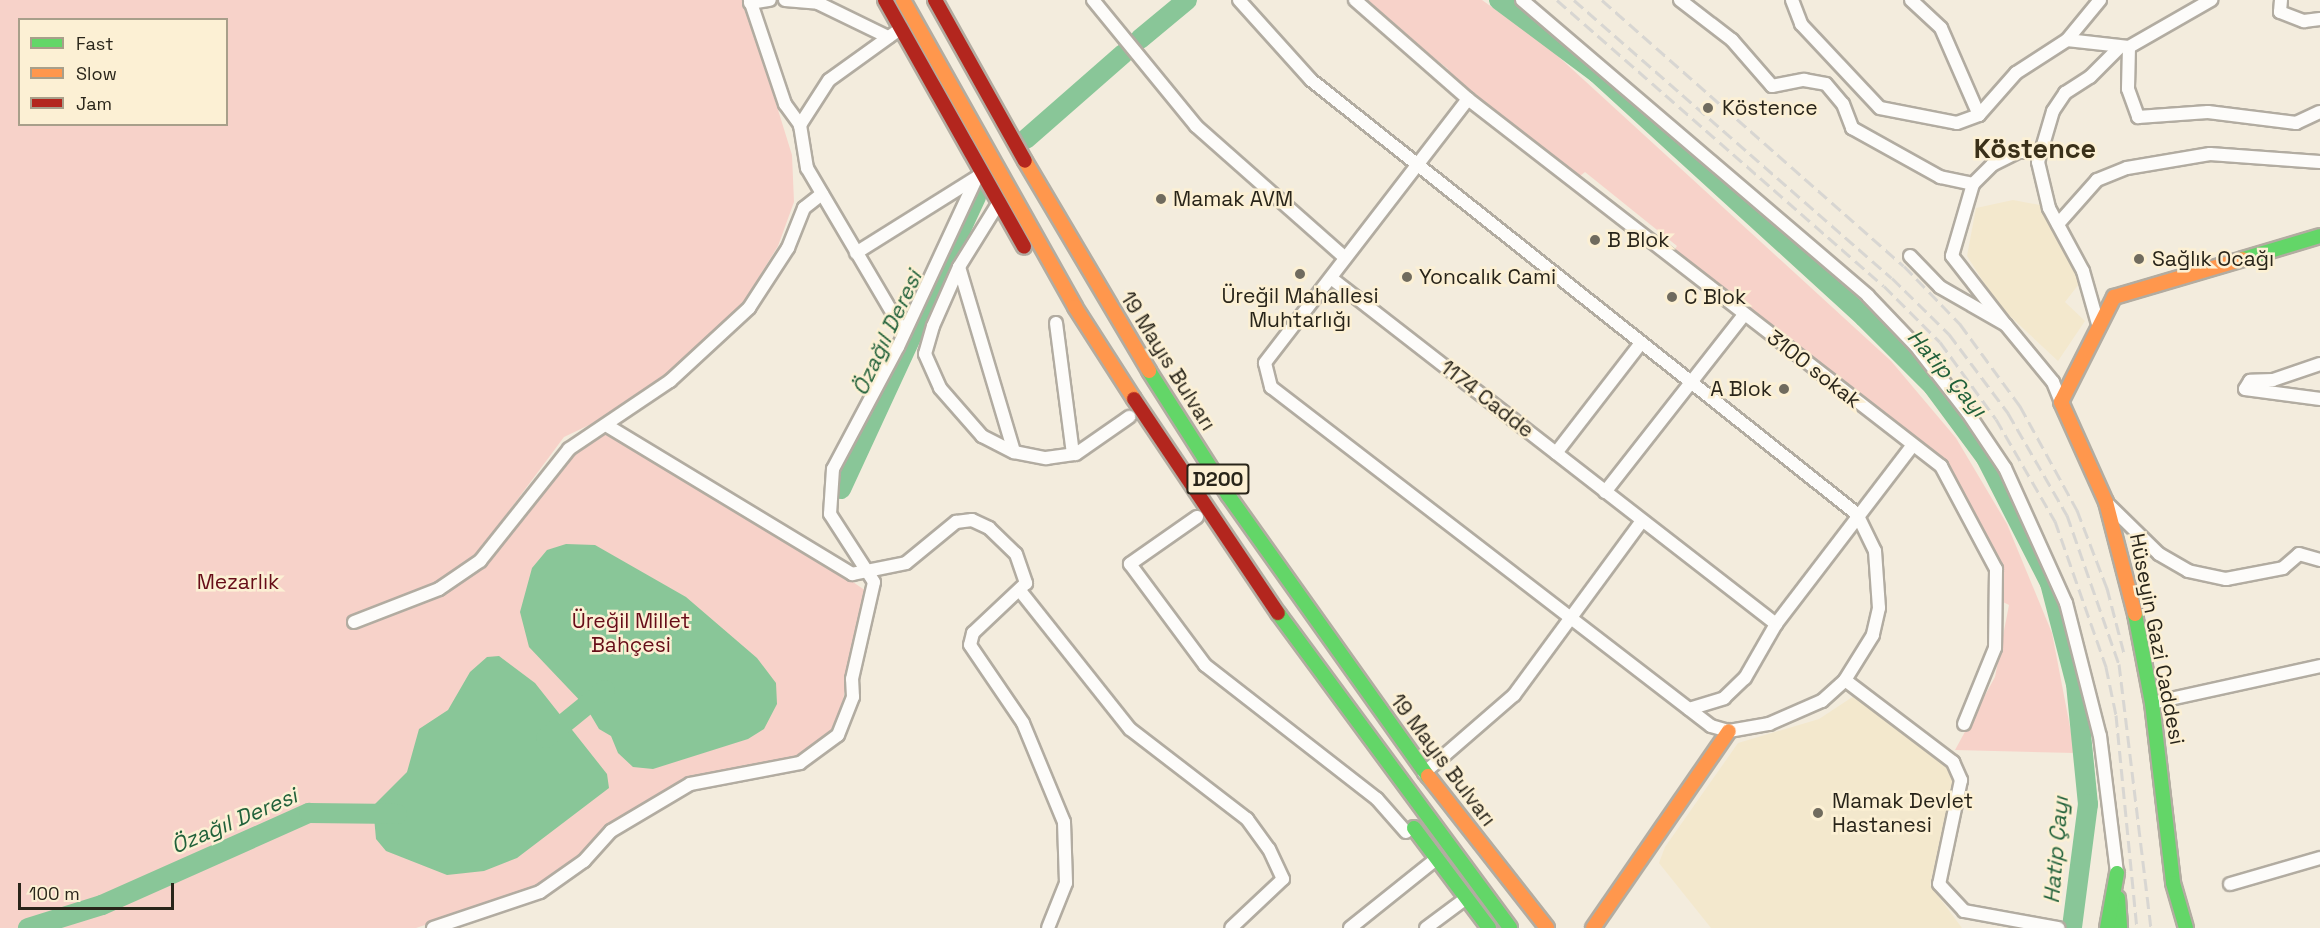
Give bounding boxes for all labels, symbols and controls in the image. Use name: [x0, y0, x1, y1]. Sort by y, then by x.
legend: [18, 18, 228, 126]
text: Fast: [76, 32, 113, 55]
text: Slow: [76, 62, 117, 85]
text: Jam: [76, 92, 112, 115]
place label: Köstence: [1722, 95, 1818, 121]
marker: Köstence: [1699, 99, 1717, 117]
district label: Köstence: [1974, 133, 2096, 165]
place label: Mamak AVM: [1173, 186, 1293, 212]
marker: Mamak AVM: [1154, 192, 1168, 206]
place label: B Blok: [1607, 227, 1670, 253]
marker: B Blok: [1588, 233, 1602, 247]
place label: Sağlık Ocağı: [2152, 246, 2274, 272]
marker: Sağlık Ocağı: [2130, 250, 2148, 268]
place label: Yoncalık Cami: [1419, 264, 1556, 290]
water label: Özağıl Deresi: [847, 266, 927, 400]
marker: Üreğil Mahallesi Muhtarlığı: [1293, 267, 1307, 281]
marker: Yoncalık Cami: [1400, 270, 1414, 284]
place label: Üreğil Mahallesi Muhtarlığı: [1221, 283, 1379, 333]
place label: C Blok: [1684, 284, 1746, 310]
street label: 19 Mayıs Bulvarı: [1115, 287, 1221, 435]
marker: C Blok: [1665, 290, 1679, 304]
water label: Hatip Çayı: [1902, 324, 1992, 422]
street label: 3100 sokak: [1762, 325, 1866, 413]
street label: 1174 Cadde: [1435, 355, 1539, 443]
place label: A Blok: [1710, 376, 1772, 402]
marker: A Blok: [1777, 382, 1791, 396]
road number: D200: [1185, 462, 1251, 496]
street label: Hüseyin Gazi Caddesi: [2124, 531, 2190, 747]
park label: Mezarlık: [197, 569, 279, 595]
park label: Üreğil Millet Bahçesi: [572, 608, 690, 658]
street label: 19 Mayıs Bulvarı: [1385, 689, 1501, 831]
water label: Özağıl Deresi: [167, 783, 301, 859]
place label: Mamak Devlet Hastanesi: [1832, 788, 1973, 838]
water label: Hatip Çayı: [2038, 796, 2074, 904]
marker: Mamak Devlet Hastanesi: [1809, 804, 1827, 822]
scale bar: [21, 871, 177, 909]
text: 100 m: [29, 882, 80, 905]

